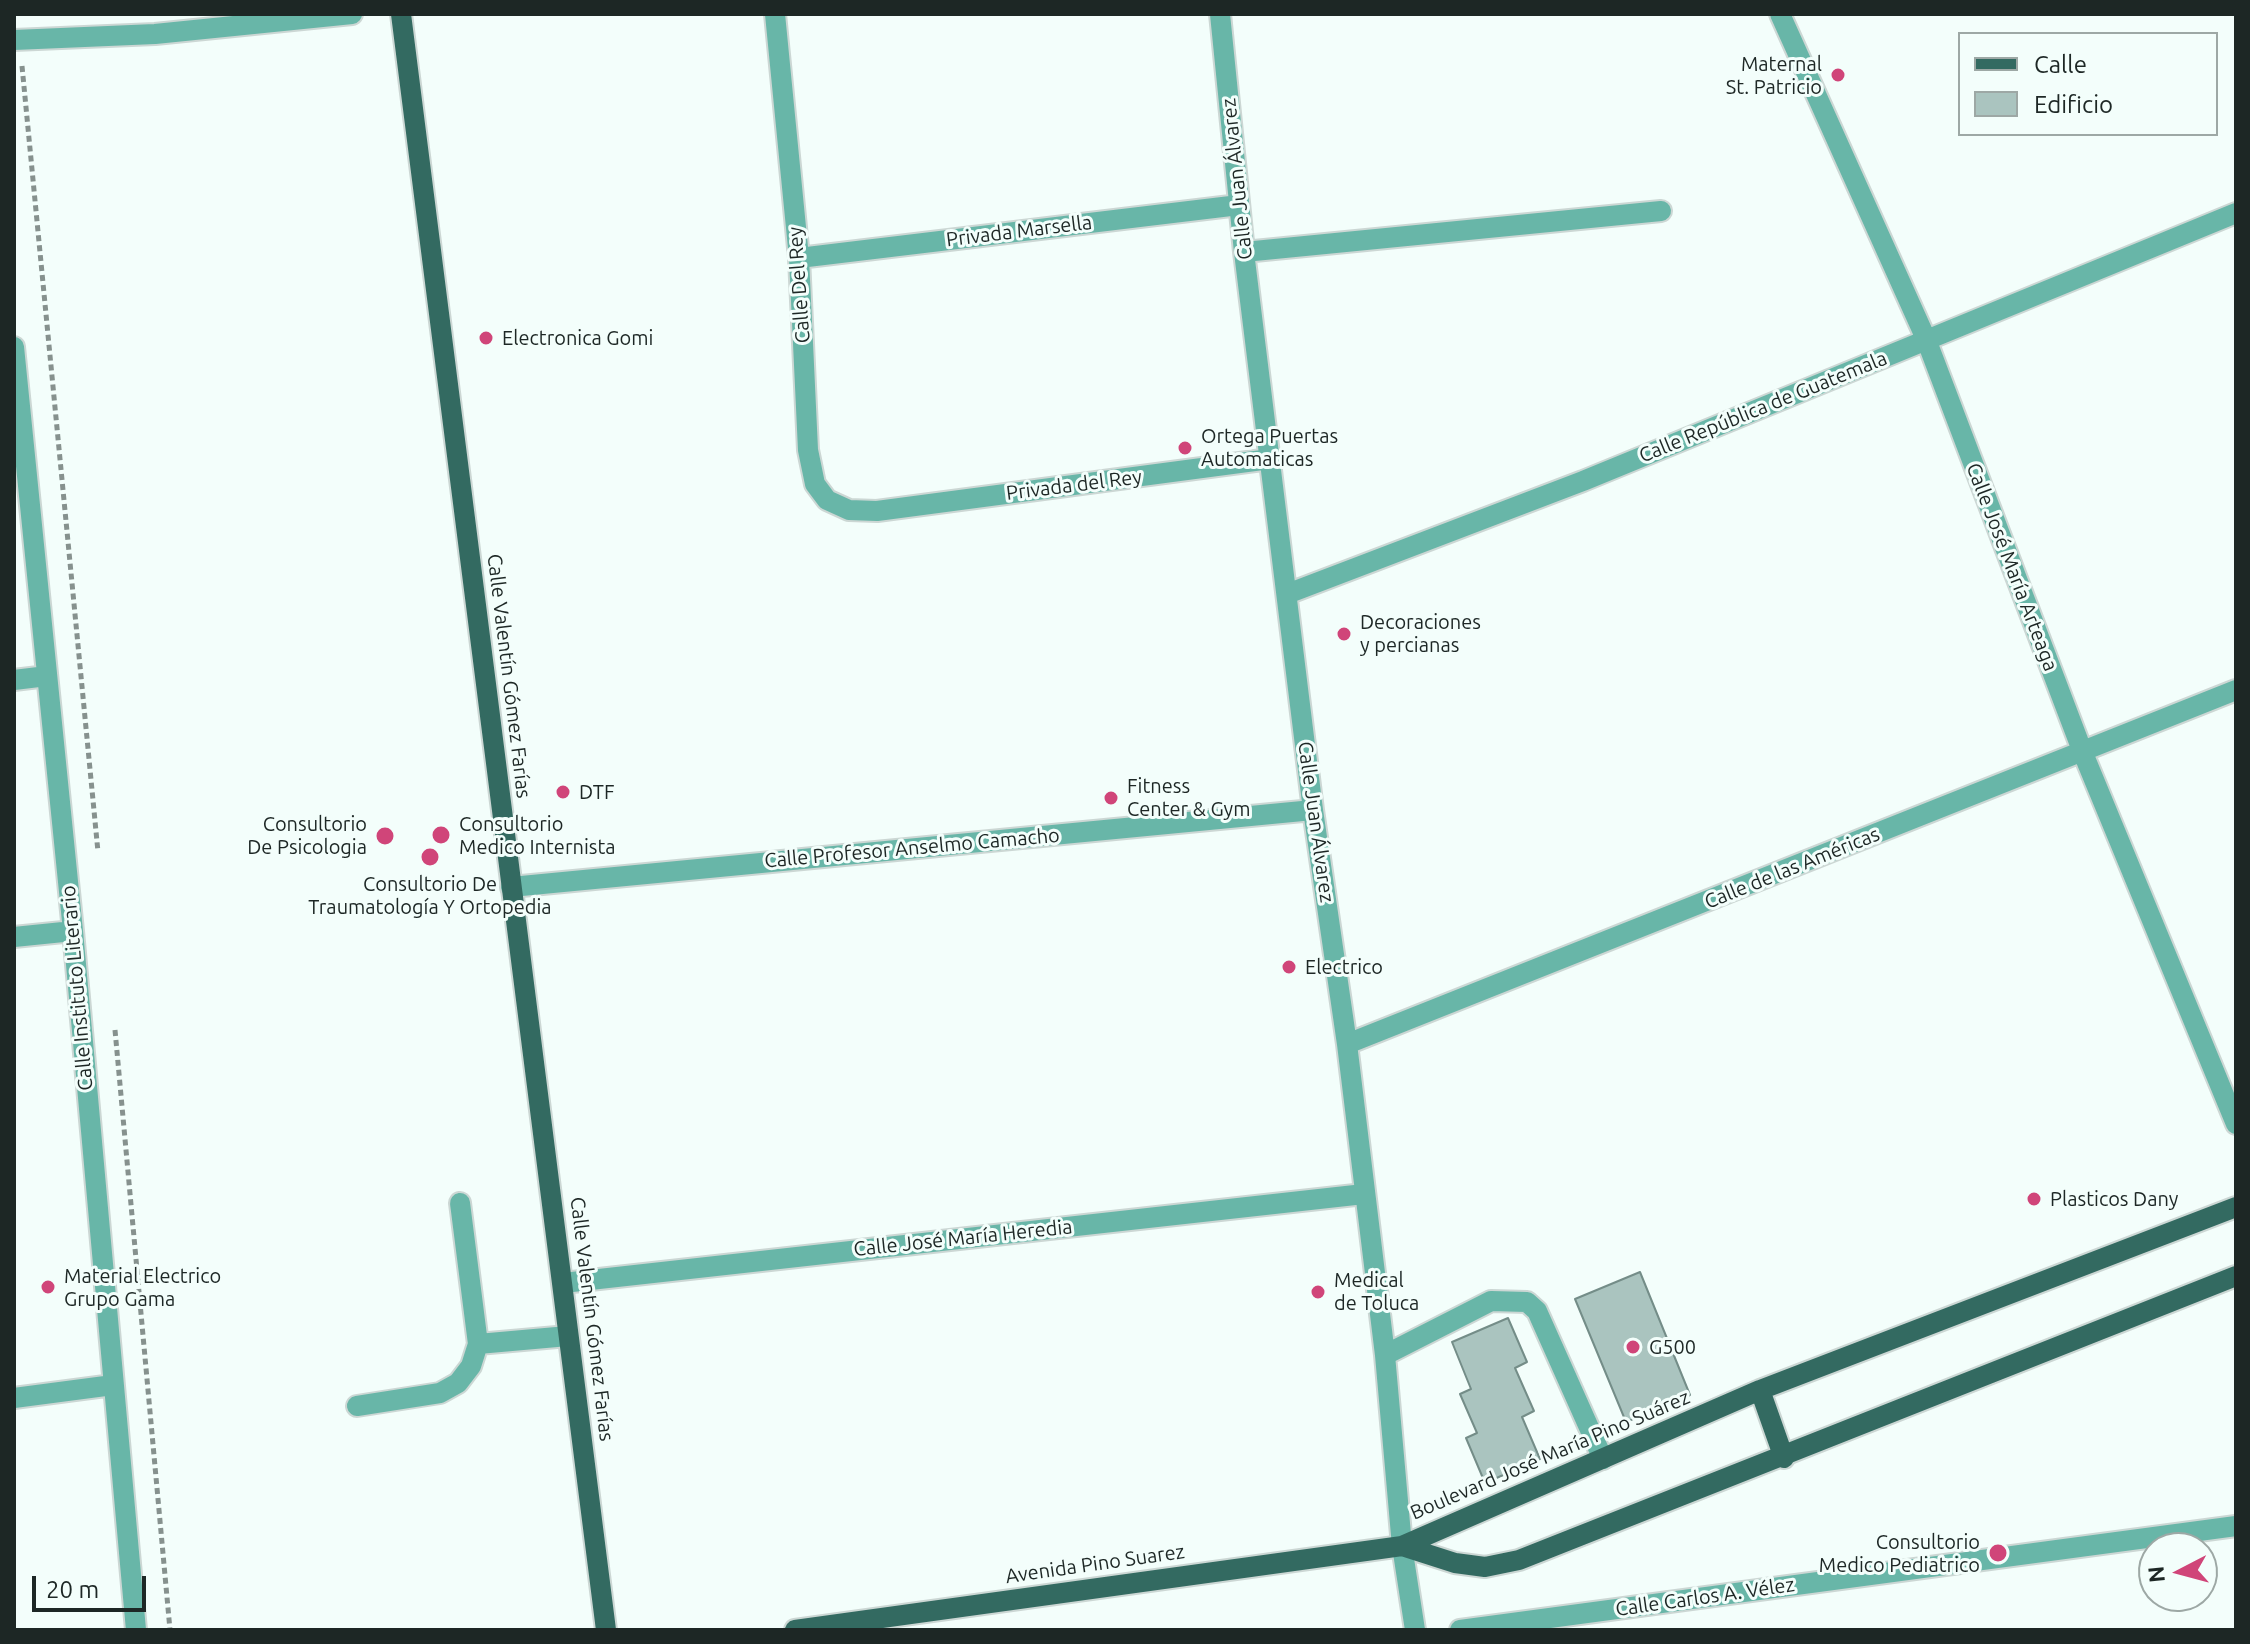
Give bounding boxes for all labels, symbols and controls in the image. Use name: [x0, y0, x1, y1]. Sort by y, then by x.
legend: [1958, 32, 2218, 136]
text: Calle: [2034, 51, 2087, 78]
place label: Maternal St. Patricio: [1726, 52, 1822, 99]
marker: Maternal St. Patricio: [1829, 66, 1847, 84]
text: Edificio: [2034, 91, 2113, 118]
street label: Calle Juan Álvarez: [1217, 97, 1257, 261]
street label: Privada Marsella: [945, 210, 1093, 252]
street label: Calle Del Rey: [783, 226, 815, 344]
place label: Electronica Gomi: [502, 326, 653, 350]
marker: Electronica Gomi: [477, 329, 495, 347]
street label: Calle República de Guatemala: [1635, 346, 1891, 468]
place label: Ortega Puertas Automaticas: [1201, 424, 1338, 471]
marker: Ortega Puertas Automaticas: [1176, 439, 1194, 457]
street label: Calle José María Arteaga: [1961, 460, 2063, 674]
street label: Privada del Rey: [1005, 465, 1143, 505]
street label: Calle Valentín Gómez Farías: [482, 552, 536, 800]
place label: Decoraciones y percianas: [1360, 610, 1481, 657]
marker: Decoraciones y percianas: [1335, 625, 1353, 643]
street label: Calle Juan Álvarez: [1293, 740, 1339, 904]
place label: Fitness Center & Gym: [1127, 774, 1250, 821]
place label: DTF: [579, 780, 614, 804]
marker: DTF: [554, 783, 572, 801]
marker: Fitness Center & Gym: [1102, 789, 1120, 807]
place label: Consultorio De Psicologia: [247, 812, 367, 859]
place label: Consultorio Medico Internista: [459, 812, 616, 859]
street label: Calle de las Américas: [1701, 822, 1883, 914]
street label: Calle Profesor Anselmo Camacho: [763, 823, 1061, 873]
marker: Consultorio Medico Internista: [430, 824, 452, 846]
marker: Consultorio De Psicologia: [374, 825, 396, 847]
marker: Consultorio De Traumatología Y Ortopedia: [419, 846, 441, 868]
place label: Consultorio De Traumatología Y Ortopedia: [308, 872, 552, 919]
street label: Calle Instituto Literario: [56, 884, 98, 1092]
place label: Electrico: [1305, 955, 1383, 979]
marker: Electrico: [1280, 958, 1298, 976]
place label: Plasticos Dany: [2050, 1187, 2178, 1211]
marker: Plasticos Dany: [2025, 1190, 2043, 1208]
street label: Calle Valentín Gómez Farías: [565, 1195, 619, 1443]
street label: Calle José María Heredia: [852, 1215, 1074, 1261]
place label: Material Electrico Grupo Gama: [64, 1264, 221, 1311]
place label: Medical de Toluca: [1334, 1268, 1419, 1315]
marker: Material Electrico Grupo Gama: [39, 1278, 57, 1296]
marker: Medical de Toluca: [1309, 1283, 1327, 1301]
place label: G500: [1649, 1335, 1696, 1359]
marker: G500: [1624, 1338, 1642, 1356]
street label: Boulevard José María Pino Suárez: [1407, 1385, 1693, 1525]
place label: Consultorio Medico Pediatrico: [1819, 1530, 1980, 1577]
north arrow: [2138, 1532, 2218, 1612]
street label: Avenida Pino Suarez: [1004, 1540, 1186, 1588]
marker: Consultorio Medico Pediatrico: [1987, 1542, 2009, 1564]
scale bar: [36, 1560, 150, 1610]
text: N: [2142, 1565, 2169, 1584]
street label: Calle Carlos A. Vélez: [1614, 1573, 1796, 1621]
text: 20 m: [46, 1576, 99, 1603]

